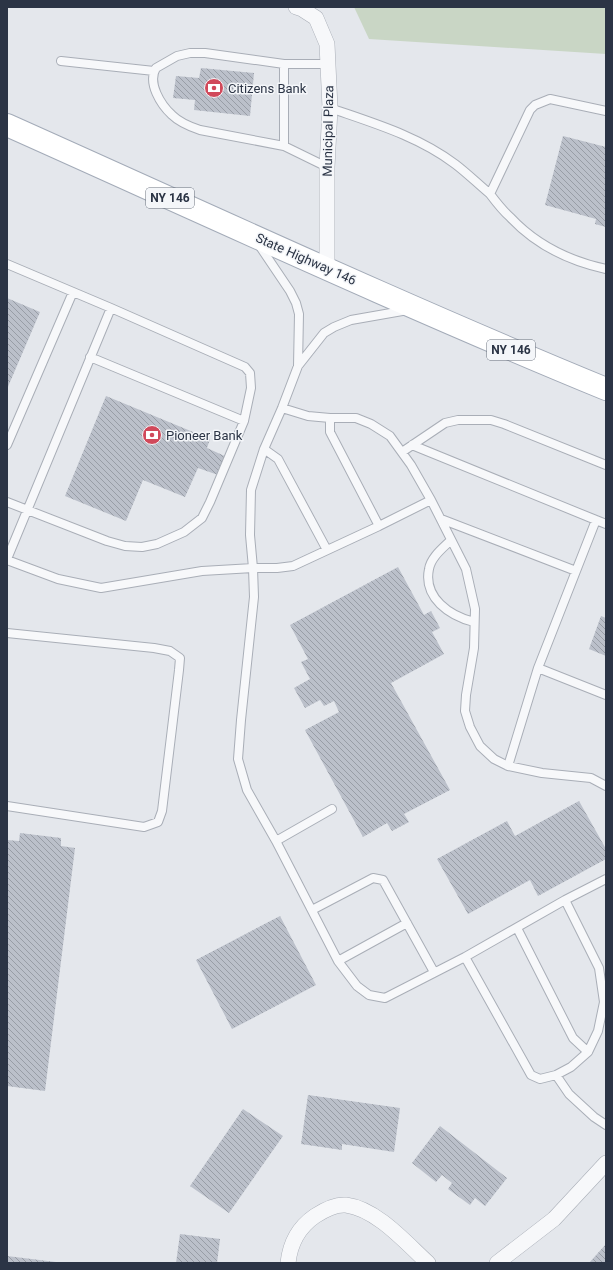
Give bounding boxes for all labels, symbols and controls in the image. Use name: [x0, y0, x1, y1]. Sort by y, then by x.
bank icon: Citizens Bank: [203, 77, 225, 99]
place label: Citizens Bank: [228, 81, 307, 96]
street label: Municipal Plaza: [320, 85, 336, 177]
road number: NY 146: [146, 188, 194, 208]
street label: State Highway 146: [253, 230, 359, 288]
road number: NY 146: [487, 340, 535, 360]
bank icon: Pioneer Bank: [141, 424, 163, 446]
place label: Pioneer Bank: [166, 428, 243, 443]

